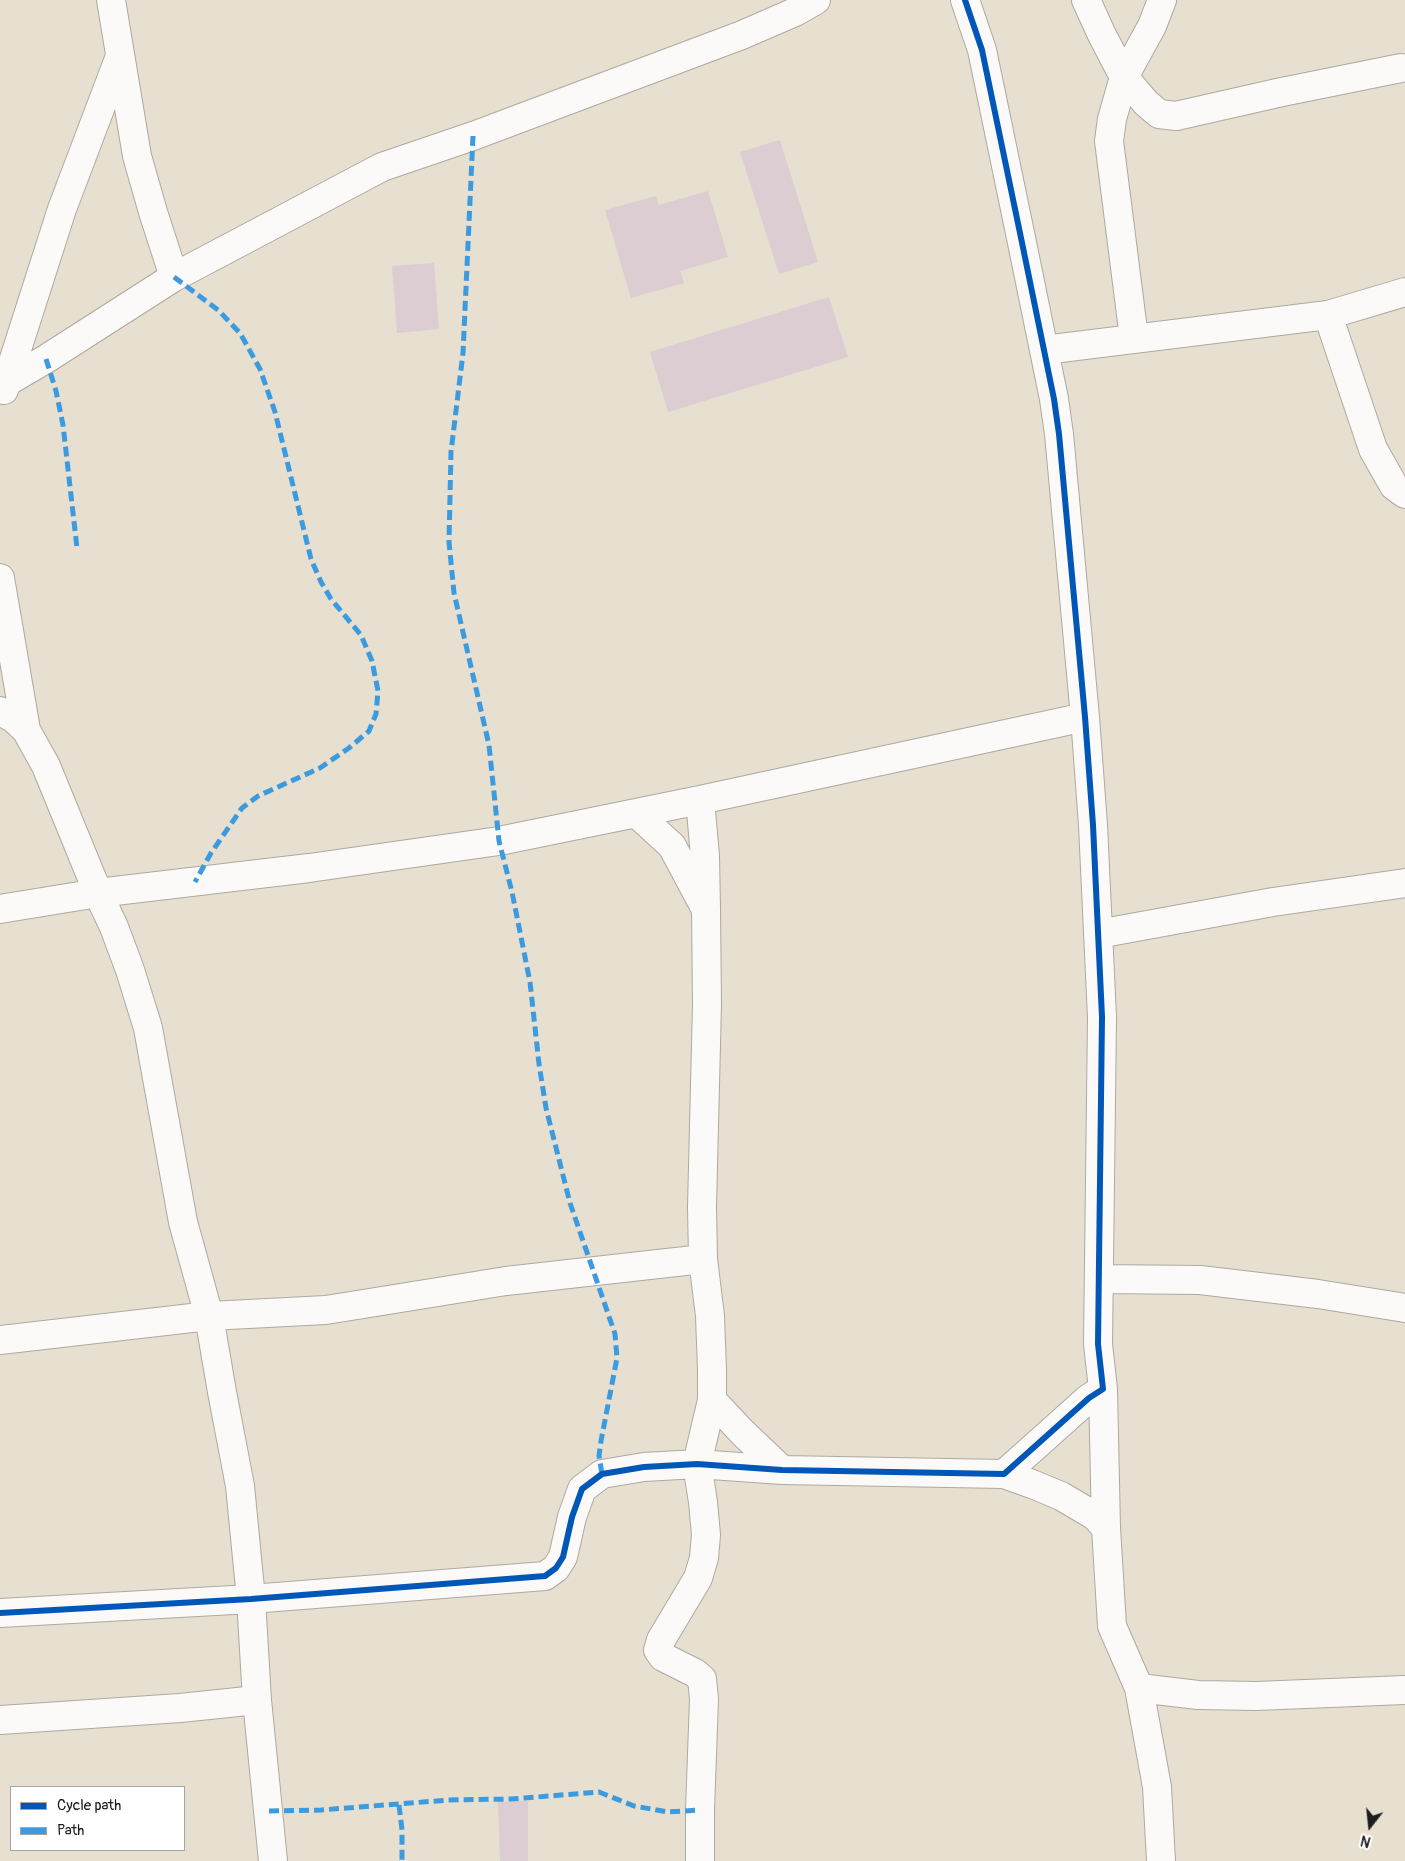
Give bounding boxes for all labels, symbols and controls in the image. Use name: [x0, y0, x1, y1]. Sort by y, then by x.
legend: [10, 1786, 185, 1851]
text: Cycle path: [57, 1796, 121, 1815]
north arrow: [1345, 1801, 1395, 1851]
text: Path: [57, 1821, 84, 1840]
text: N: [1359, 1831, 1373, 1850]

